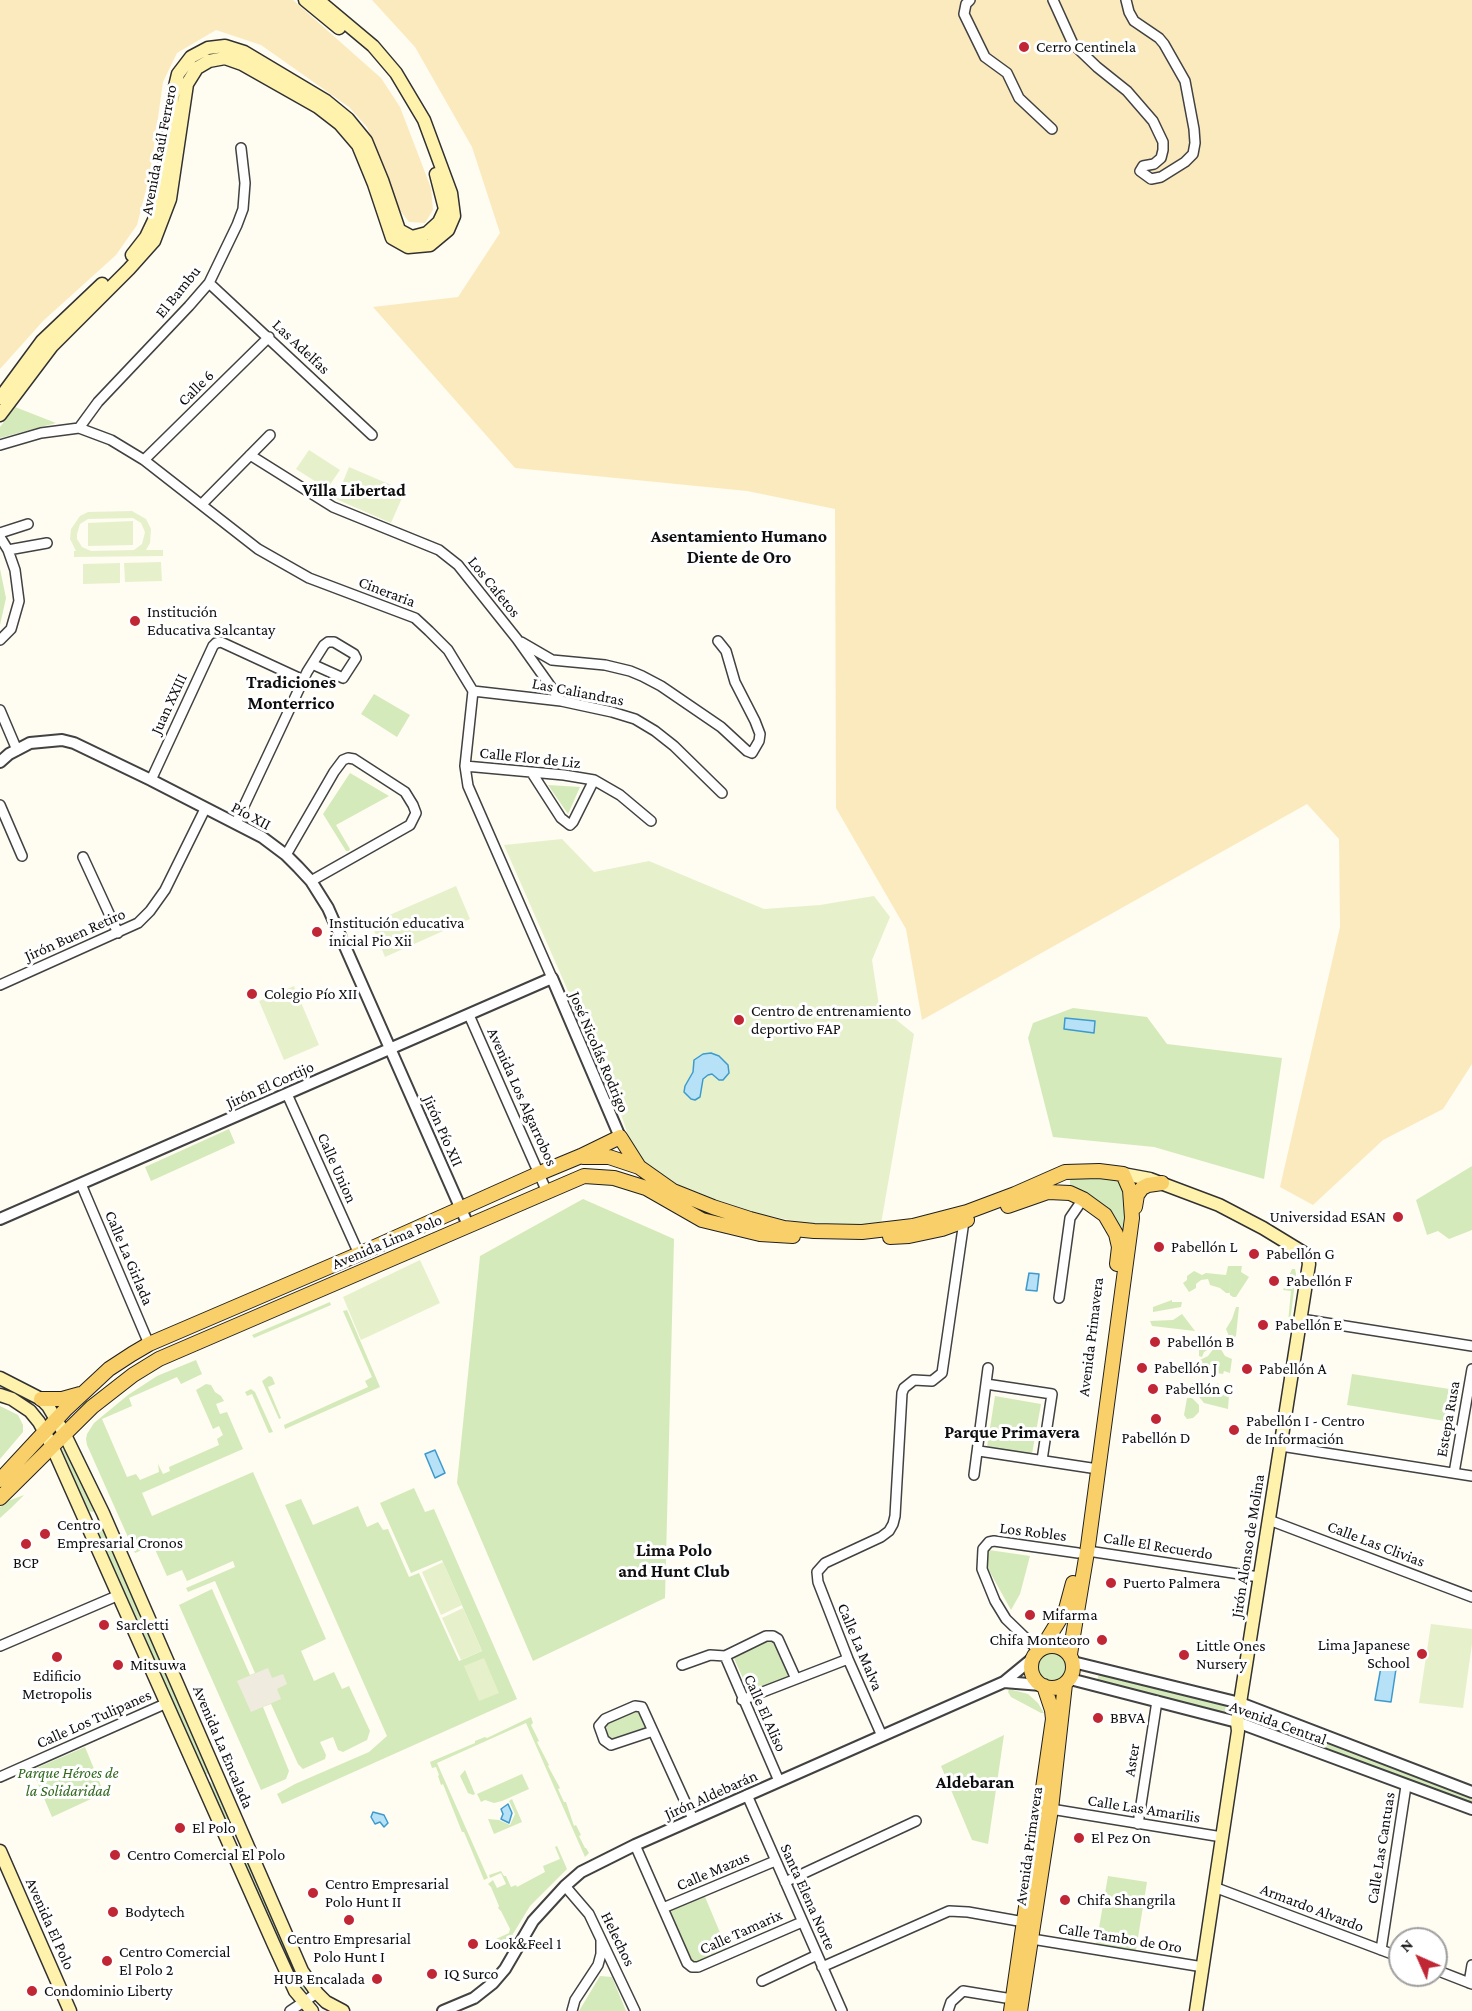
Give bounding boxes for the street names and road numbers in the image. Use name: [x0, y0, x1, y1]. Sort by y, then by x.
street label: Avenida Raúl Ferrero: [137, 83, 181, 217]
street label: El Bambu: [151, 262, 205, 322]
street label: Las Adelfas: [268, 315, 334, 379]
street label: Calle 6: [174, 366, 218, 410]
street label: Los Cafetos: [464, 553, 524, 621]
street label: Cineraria: [356, 572, 418, 612]
street label: Juan XXIII: [147, 670, 191, 738]
street label: Las Caliandras: [530, 674, 626, 710]
street label: Calle Flor de Liz: [479, 743, 581, 773]
street label: Pío XII: [228, 798, 274, 834]
street label: Jirón Buen Retiro: [22, 904, 128, 966]
street label: José Nicolás Rodrigo: [565, 989, 633, 1115]
street label: Avenida Los Algarrobos: [483, 1025, 561, 1169]
street label: Jirón El Cortijo: [223, 1057, 317, 1113]
street label: Jirón Pío XII: [419, 1092, 467, 1170]
street label: Calle Union: [313, 1130, 361, 1206]
street label: Calle La Girlada: [100, 1208, 158, 1308]
street label: Avenida Lima Polo: [329, 1210, 445, 1274]
street label: Avenida Primavera: [1074, 1276, 1108, 1398]
street label: Estepa Rusa: [1432, 1380, 1464, 1458]
street label: Jirón Alonso de Molina: [1227, 1473, 1269, 1619]
street label: Calle Las Clivias: [1324, 1517, 1428, 1571]
street label: Los Robles: [998, 1518, 1068, 1546]
street label: Calle El Recuerdo: [1102, 1528, 1214, 1564]
street label: Calle La Malva: [833, 1600, 887, 1694]
street label: Calle El Aliso: [739, 1671, 791, 1755]
street label: Avenida La Encalada: [188, 1683, 258, 1811]
street label: Calle Los Tulipanes: [34, 1685, 154, 1753]
street label: Avenida Central: [1227, 1697, 1329, 1749]
street label: Aster: [1120, 1742, 1144, 1778]
street label: Jirón Aldebarán: [662, 1766, 760, 1824]
street label: Avenida Primavera: [1011, 1785, 1047, 1907]
street label: Calle Las Amarilis: [1086, 1791, 1202, 1827]
street label: Calle Las Cantuas: [1363, 1791, 1399, 1905]
street label: Santa Elena Norte: [776, 1841, 840, 1953]
street label: Calle Mazus: [674, 1847, 752, 1895]
street label: Avenida El Polo: [21, 1875, 79, 1973]
street label: Armardo Alvardo: [1257, 1879, 1367, 1937]
street label: Calle Tamarix: [697, 1905, 785, 1959]
street label: Helechos: [597, 1909, 639, 1969]
street label: Calle Tambo de Oro: [1057, 1919, 1183, 1957]

